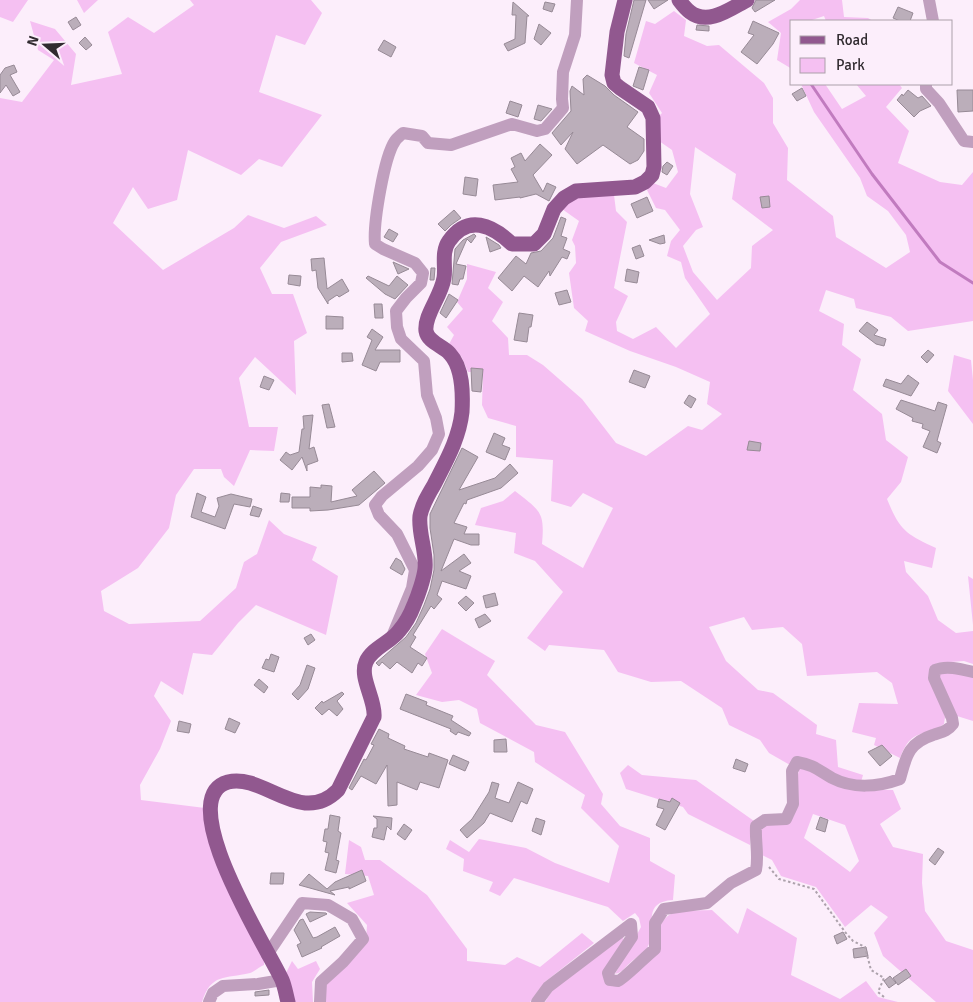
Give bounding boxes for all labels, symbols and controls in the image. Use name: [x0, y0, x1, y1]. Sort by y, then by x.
north arrow: [20, 20, 70, 70]
legend: [790, 20, 953, 85]
text: Road: [836, 31, 868, 49]
text: N: [24, 34, 43, 48]
text: Park: [836, 56, 865, 74]

